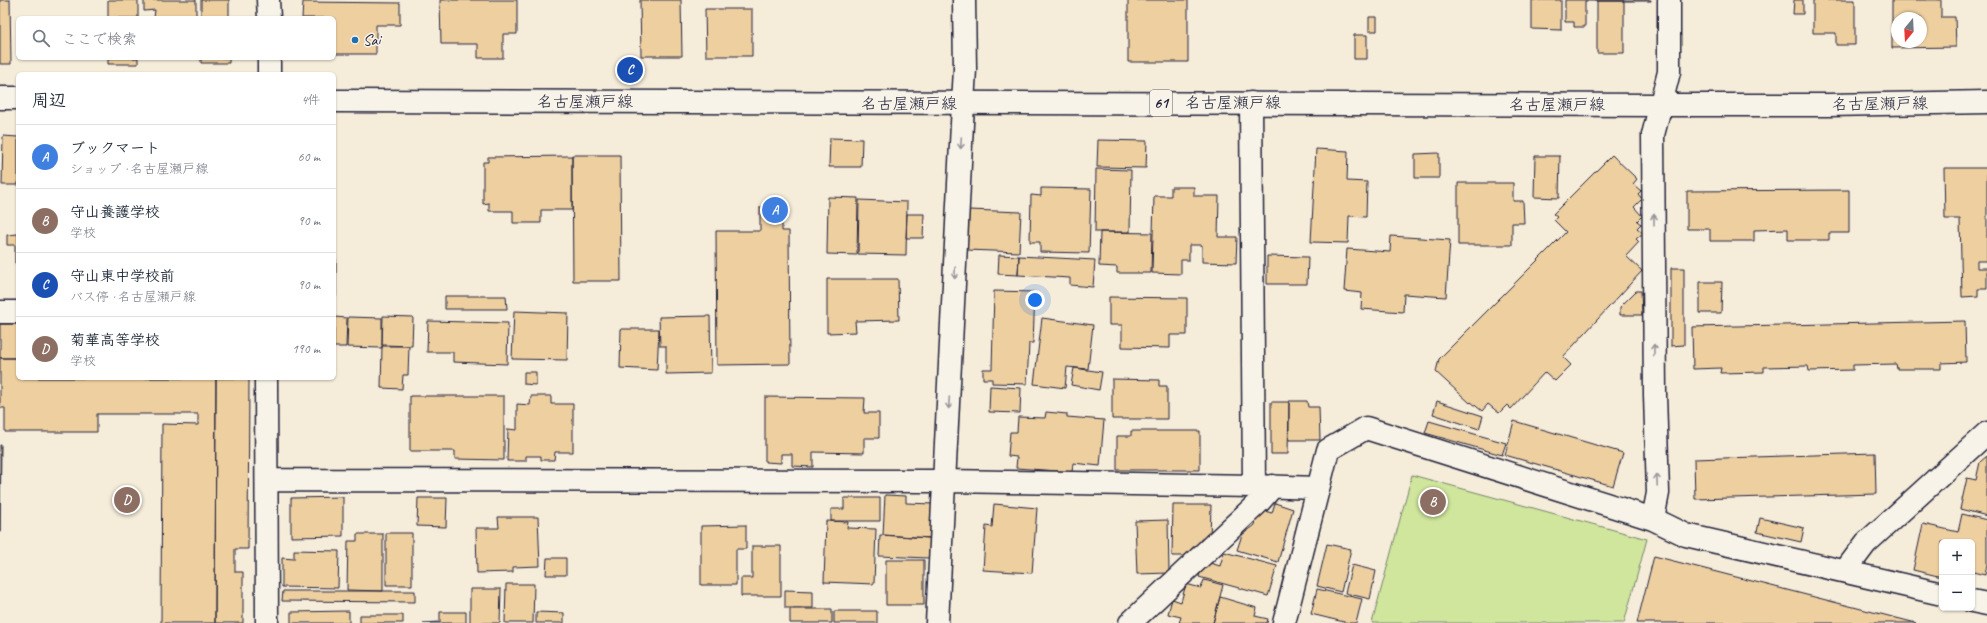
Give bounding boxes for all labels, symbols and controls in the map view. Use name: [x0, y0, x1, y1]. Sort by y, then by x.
north arrow: [1891, 12, 1927, 48]
search box: [16, 16, 336, 60]
icon: search: [30, 27, 52, 49]
text: ここで検索: [62, 30, 137, 49]
place label: Sai: [363, 30, 383, 50]
marker: Sai: [350, 35, 360, 45]
pin: C: [617, 55, 643, 85]
text: 周辺: [32, 90, 66, 111]
road number: 61: [1150, 90, 1172, 116]
text: 4件: [301, 92, 320, 108]
street label: 名古屋瀬戸線: [537, 92, 633, 112]
street label: 名古屋瀬戸線: [1185, 93, 1281, 113]
street label: 名古屋瀬戸線: [1832, 93, 1928, 115]
street label: 名古屋瀬戸線: [861, 94, 957, 114]
street label: 名古屋瀬戸線: [1509, 95, 1605, 115]
one-way arrow: [958, 136, 965, 149]
text: ブックマート: [70, 139, 160, 158]
text: A: [42, 149, 48, 165]
text: 60 m: [298, 149, 320, 165]
text: ショップ · 名古屋瀬戸線: [70, 161, 208, 177]
pin: A: [762, 195, 788, 225]
text: 守山養護学校: [70, 203, 160, 222]
text: B: [42, 213, 48, 229]
text: 90 m: [298, 213, 320, 229]
one-way arrow: [1650, 214, 1658, 227]
text: 学校: [70, 225, 96, 241]
one-way arrow: [952, 266, 959, 279]
text: 守山東中学校前: [70, 267, 175, 286]
text: C: [42, 277, 48, 293]
text: 90 m: [298, 277, 320, 293]
text: バス停 · 名古屋瀬戸線: [70, 289, 196, 305]
your location: [1025, 290, 1045, 310]
text: 菊華高等学校: [70, 331, 160, 350]
text: D: [41, 341, 49, 357]
text: 190 m: [292, 341, 320, 357]
one-way arrow: [1650, 344, 1658, 357]
text: 学校: [70, 353, 96, 369]
one-way arrow: [945, 396, 953, 409]
one-way arrow: [1654, 474, 1661, 487]
pin: D: [114, 485, 140, 515]
pin: B: [1420, 487, 1446, 517]
map controls: [1939, 539, 1975, 611]
button: +: [1939, 539, 1975, 575]
button: −: [1939, 575, 1975, 611]

